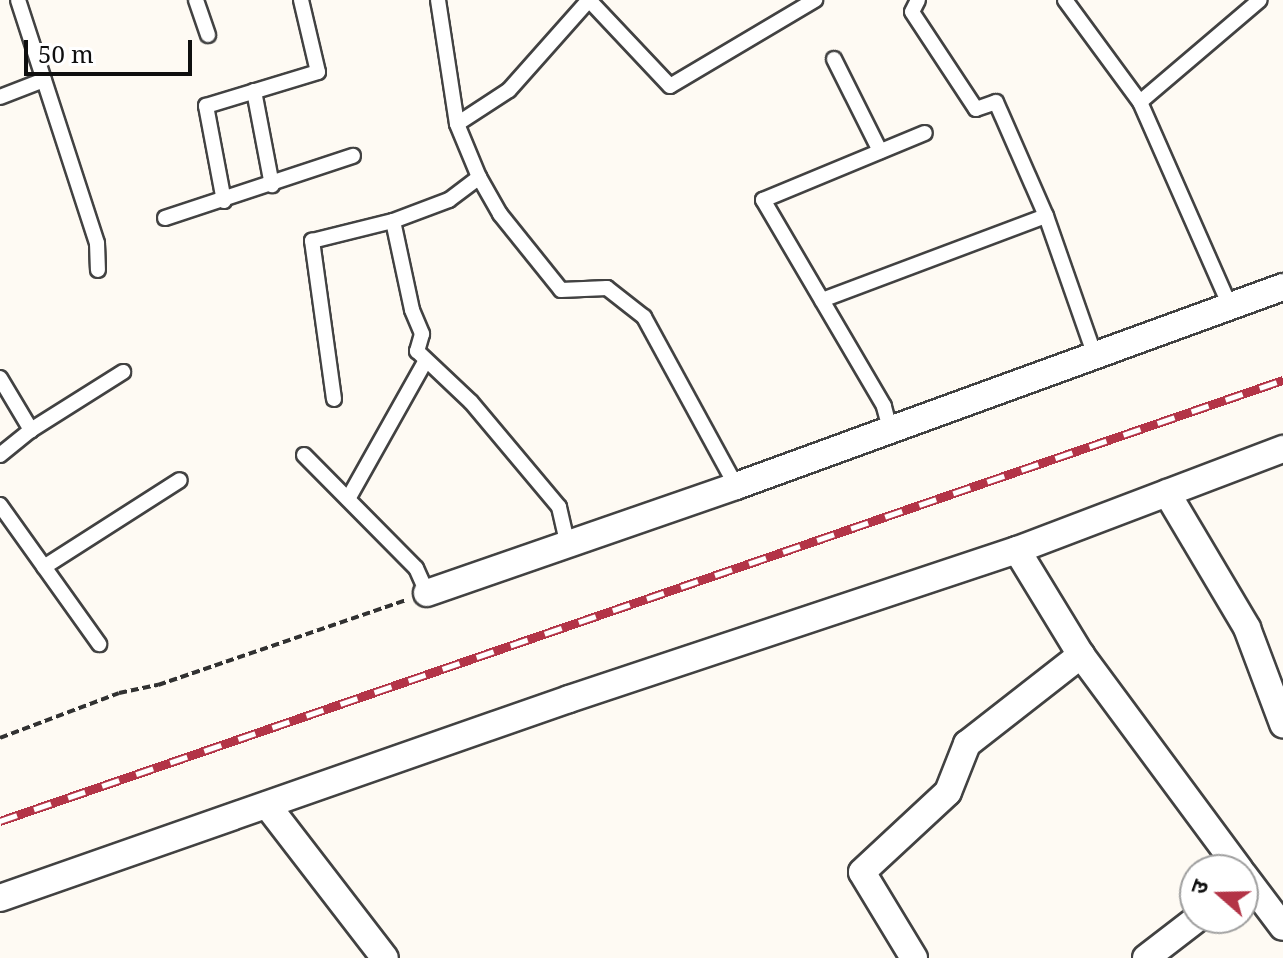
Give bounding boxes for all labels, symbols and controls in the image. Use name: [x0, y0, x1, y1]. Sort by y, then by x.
scale bar: [28, 24, 196, 74]
text: 50 m: [38, 37, 94, 70]
north arrow: [1179, 854, 1259, 934]
text: उ: [1182, 875, 1215, 898]

